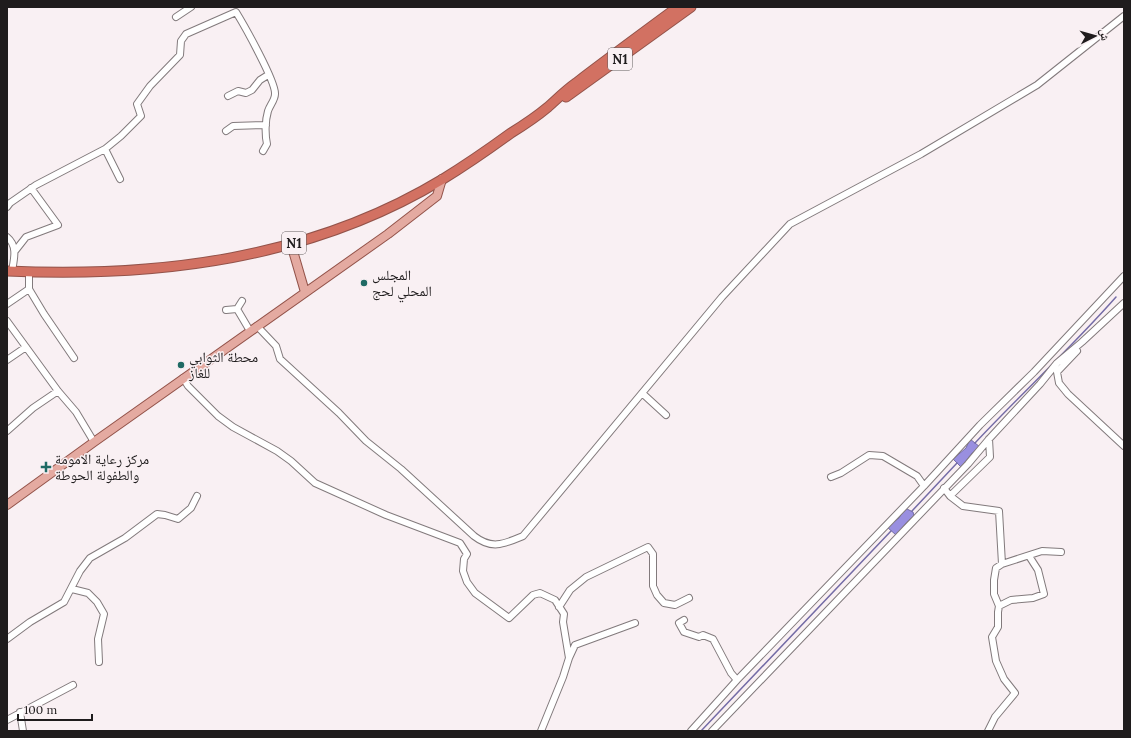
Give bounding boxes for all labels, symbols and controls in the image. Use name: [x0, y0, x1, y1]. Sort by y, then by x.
north arrow: [1075, 16, 1115, 56]
text: ش: [1096, 28, 1113, 42]
road number: N1: [608, 48, 632, 70]
road number: N1: [282, 232, 306, 254]
place label: المجلس المحلي لحج: [372, 266, 432, 303]
marker: المجلس المحلي لحج: [359, 278, 369, 288]
place label: محطة الثوابي للغاز: [188, 348, 258, 382]
marker: محطة الثوابي للغاز: [176, 360, 186, 370]
place label: مركز رعاية الامومة والطفولة الحوطة: [55, 450, 149, 484]
marker: مركز رعاية الامومة والطفولة الحوطة: [40, 461, 52, 473]
scale bar: [18, 696, 92, 722]
text: 100 m: [24, 702, 57, 717]

